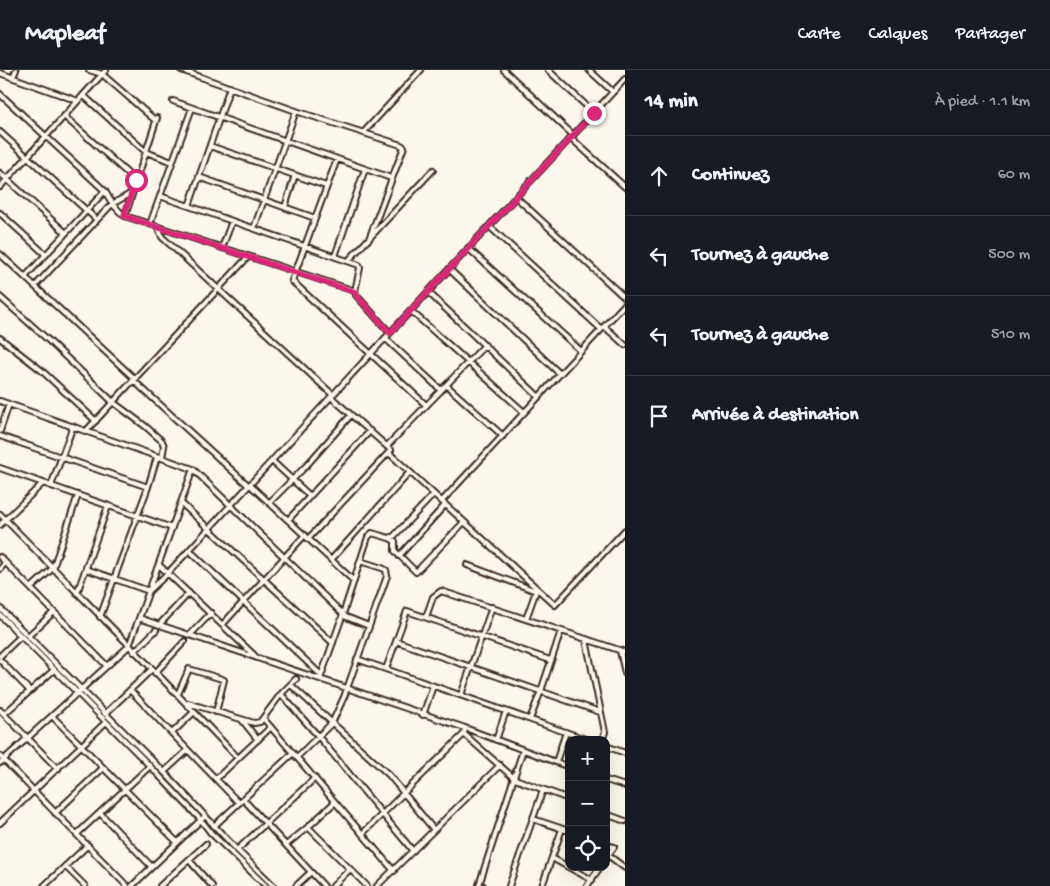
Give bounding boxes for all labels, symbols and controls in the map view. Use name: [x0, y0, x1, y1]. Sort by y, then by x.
text: Mapleaf: [25, 20, 105, 49]
text: Carte: [798, 24, 841, 45]
text: Calques: [869, 24, 927, 45]
text: Partager: [955, 24, 1025, 45]
text: 14 min: [645, 90, 698, 115]
text: À pied · 1.1 km: [935, 93, 1030, 112]
route end: [583, 102, 606, 125]
icon: ahead: [645, 162, 673, 190]
text: Continuez: [692, 164, 769, 187]
text: 60 m: [998, 166, 1030, 185]
route start: [125, 169, 148, 192]
icon: left: [645, 242, 673, 270]
text: Tournez à gauche: [692, 244, 828, 267]
text: 500 m: [988, 246, 1030, 265]
icon: left: [645, 322, 673, 350]
text: Tournez à gauche: [692, 324, 828, 347]
text: 510 m: [991, 326, 1030, 345]
icon: arrive: [645, 402, 673, 430]
text: Arrivée à destination: [692, 404, 858, 427]
map controls: [565, 736, 610, 871]
button: +: [565, 736, 610, 781]
button: −: [565, 781, 610, 826]
button: locate: [565, 826, 610, 871]

